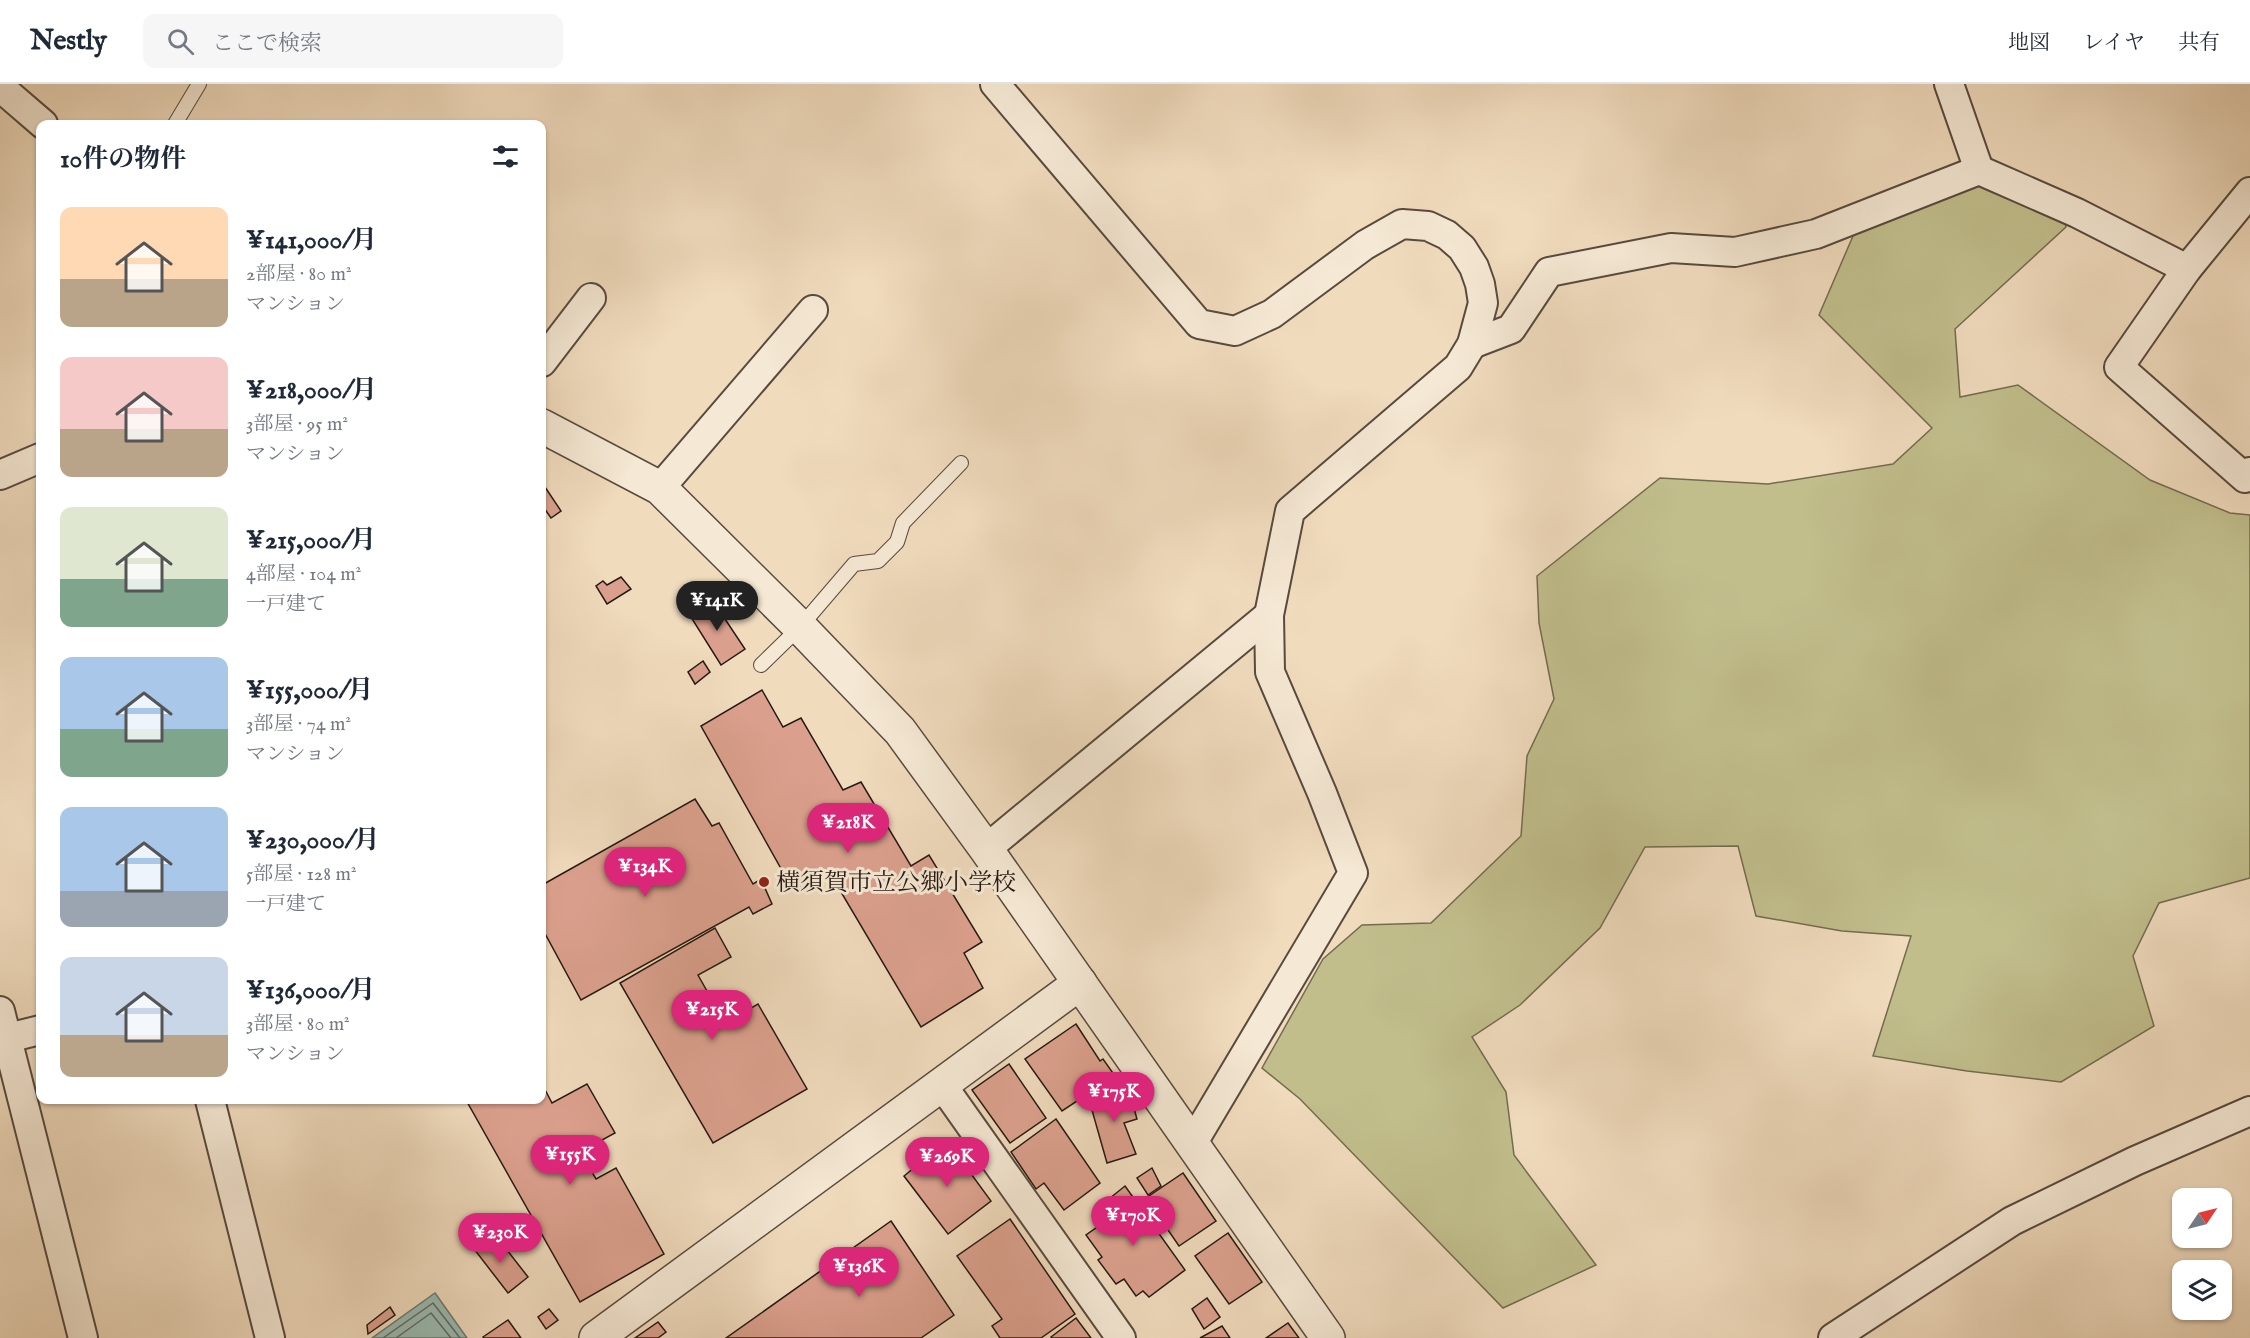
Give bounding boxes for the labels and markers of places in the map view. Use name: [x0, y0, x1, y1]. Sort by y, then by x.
pin: ¥141K: [675, 581, 759, 632]
pin: ¥218K: [806, 803, 890, 854]
pin: ¥134K: [603, 847, 687, 898]
place label: 横須賀市立公郷小学校: [776, 868, 1016, 899]
marker: 横須賀市立公郷小学校: [757, 875, 771, 889]
pin: ¥215K: [670, 990, 754, 1041]
pin: ¥175K: [1072, 1072, 1156, 1123]
pin: ¥155K: [528, 1135, 612, 1186]
pin: ¥269K: [905, 1137, 989, 1188]
pin: ¥170K: [1091, 1196, 1175, 1247]
pin: ¥230K: [458, 1213, 542, 1264]
pin: ¥136K: [817, 1247, 901, 1298]

